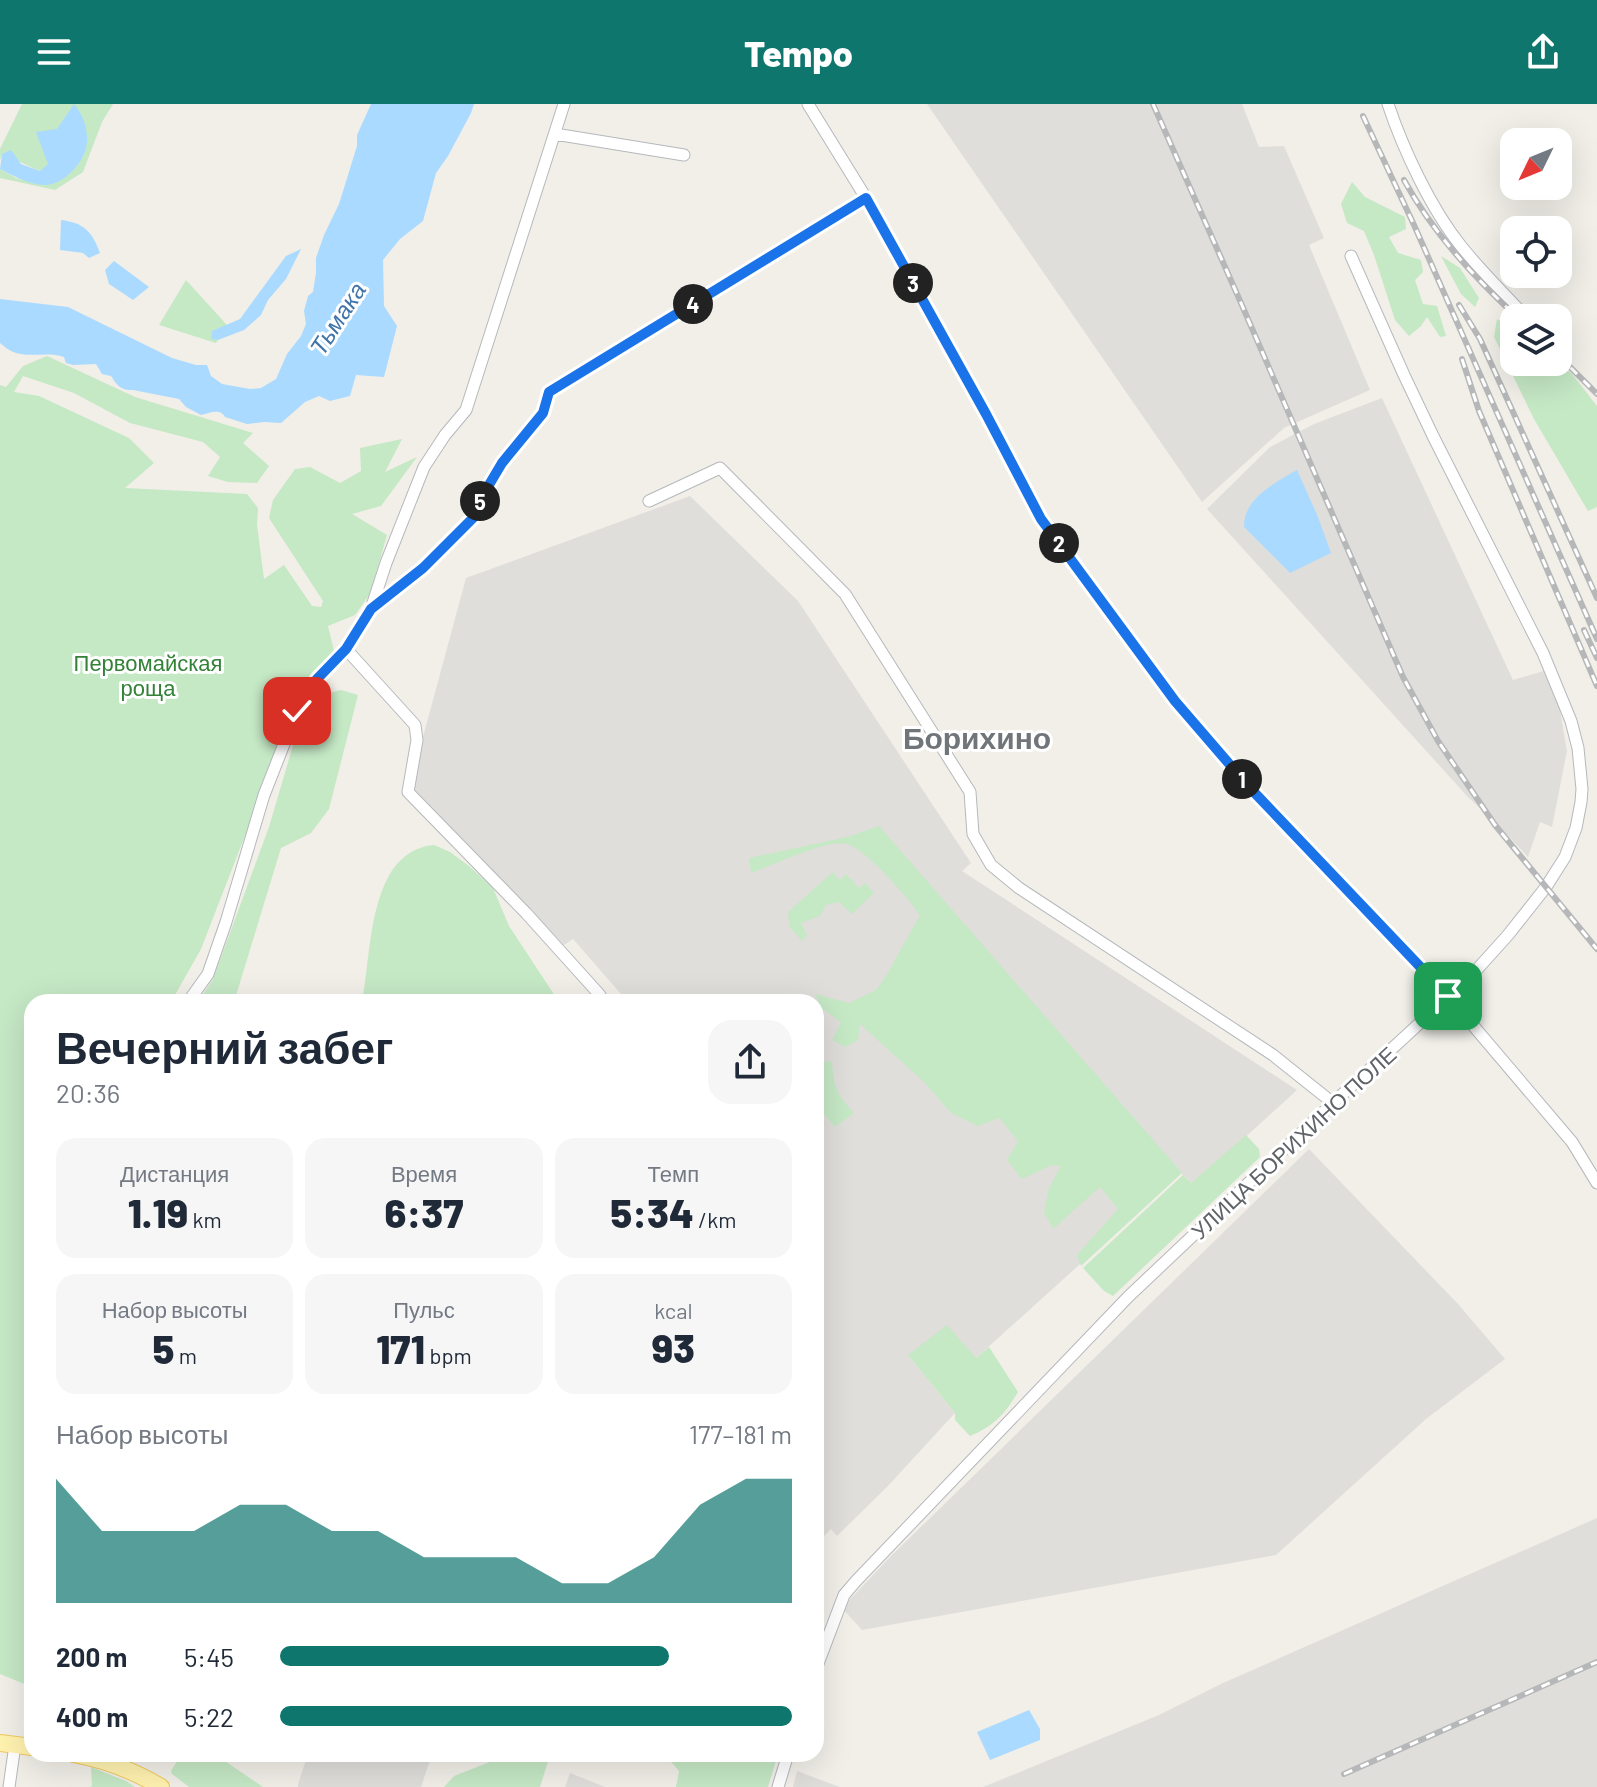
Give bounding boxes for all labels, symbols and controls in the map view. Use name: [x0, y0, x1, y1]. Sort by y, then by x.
icon: menu: [32, 30, 76, 74]
icon: share: [1521, 30, 1565, 74]
text: Tempo: [744, 31, 853, 74]
north arrow: [1500, 128, 1572, 200]
map controls: [1500, 128, 1572, 376]
button: locate: [1500, 216, 1572, 288]
pin: 3: [893, 263, 933, 303]
text: 3: [907, 270, 919, 296]
water label: Тьмака: [303, 276, 371, 360]
pin: 4: [673, 284, 713, 324]
text: 4: [686, 291, 700, 317]
button: layers: [1500, 304, 1572, 376]
pin: 5: [460, 481, 500, 521]
text: 5: [474, 488, 486, 514]
pin: 2: [1039, 523, 1079, 563]
text: 2: [1053, 530, 1065, 556]
park label: Первомайская роща: [74, 649, 222, 701]
pin: [263, 677, 331, 745]
icon: check: [275, 689, 319, 733]
district label: Борихино: [903, 719, 1051, 755]
pin: 1: [1222, 759, 1262, 799]
text: 1: [1238, 766, 1246, 792]
pin: [1414, 962, 1482, 1030]
icon: arrive: [1426, 974, 1470, 1018]
text: Вечерний забег: [56, 1020, 393, 1073]
button: share: [708, 1020, 792, 1104]
street label: УЛИЦА БОРИХИНО ПОЛЕ: [1185, 1040, 1401, 1244]
text: 20:36: [56, 1077, 120, 1108]
text: Дистанция: [120, 1160, 229, 1186]
text: Время: [391, 1160, 457, 1186]
text: Темп: [648, 1160, 699, 1186]
text: 1.19: [128, 1188, 188, 1236]
text: 6:37: [385, 1188, 463, 1236]
text: 5:34: [610, 1188, 694, 1236]
text: km: [188, 1206, 222, 1232]
text: /km: [694, 1206, 736, 1232]
text: Набор высоты: [102, 1296, 248, 1322]
text: Пульс: [393, 1296, 455, 1322]
text: kcal: [654, 1297, 693, 1323]
text: 93: [652, 1323, 695, 1371]
text: 5: [152, 1324, 174, 1372]
text: 171: [376, 1324, 425, 1372]
text: m: [174, 1342, 197, 1368]
text: bpm: [425, 1342, 472, 1368]
text: Набор высоты: [56, 1418, 229, 1449]
text: 177–181 m: [689, 1418, 792, 1449]
text: 200 m: [56, 1641, 127, 1672]
text: 5:45: [184, 1641, 234, 1672]
text: 400 m: [56, 1701, 128, 1732]
text: 5:22: [184, 1701, 234, 1732]

